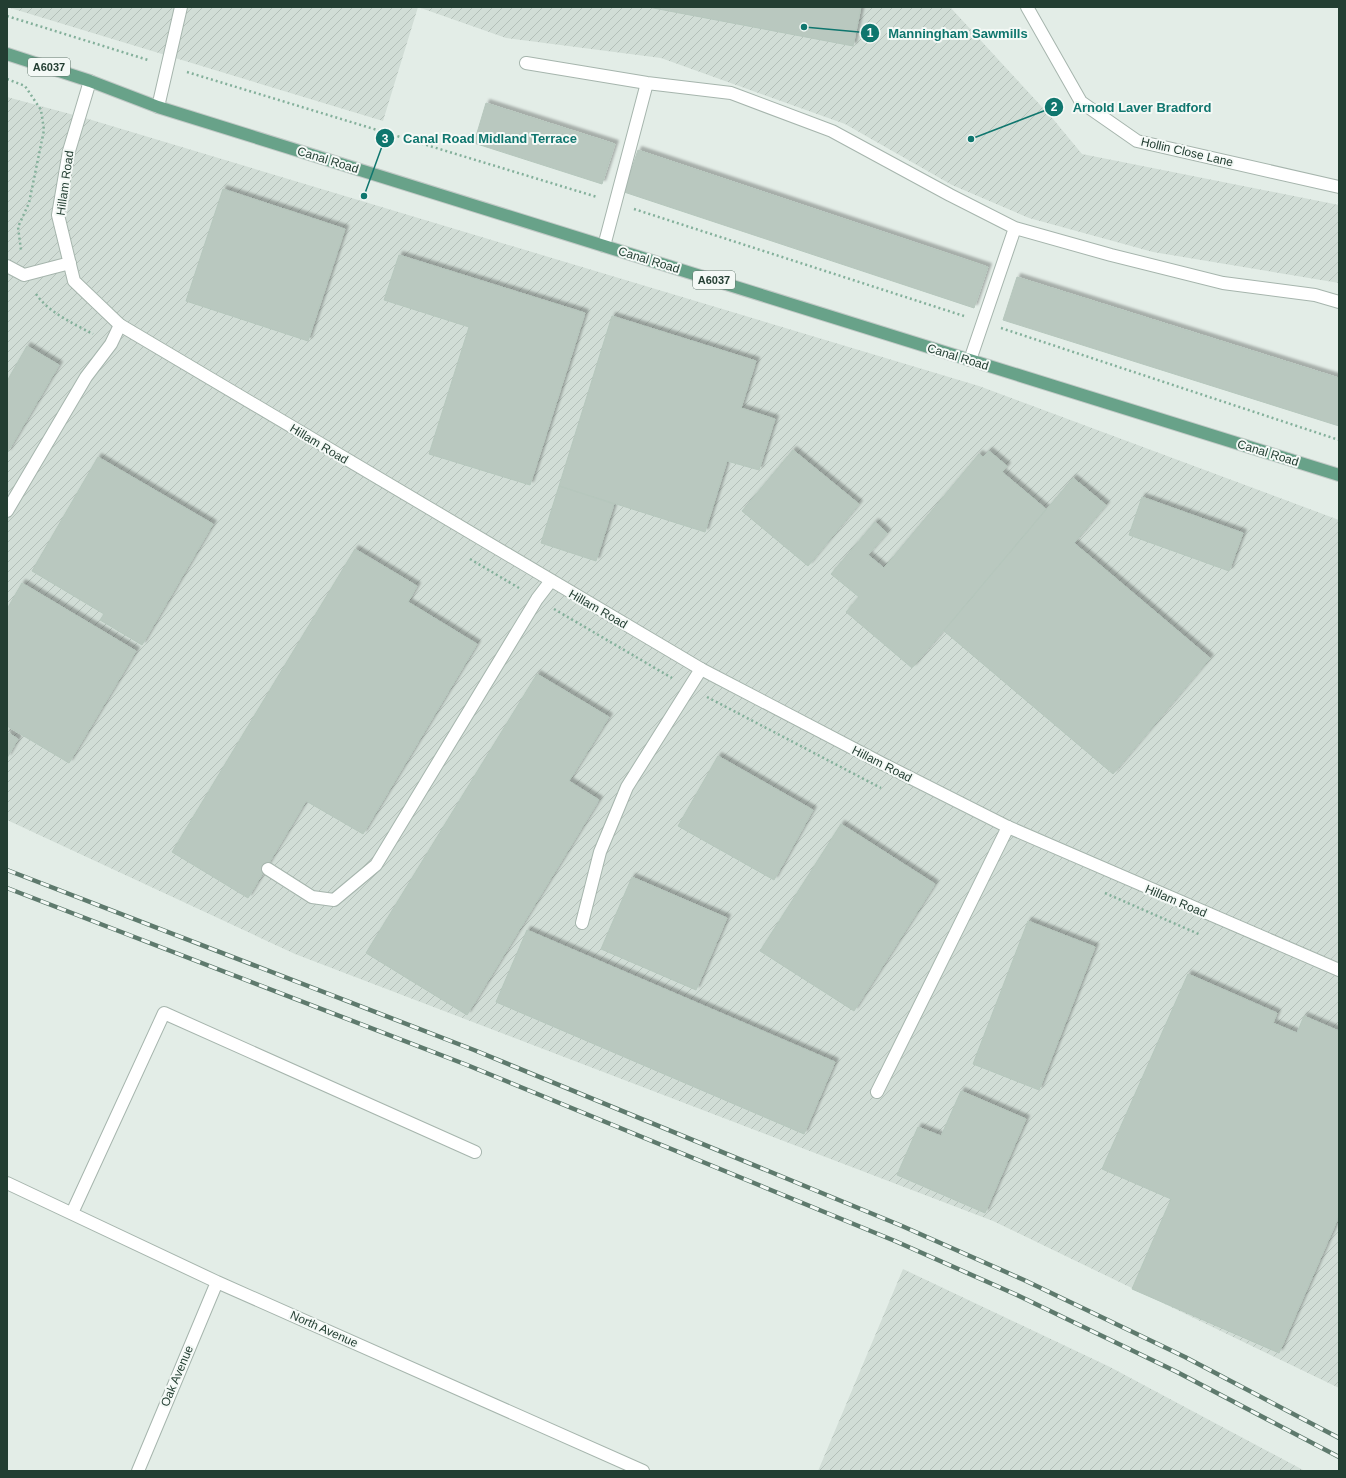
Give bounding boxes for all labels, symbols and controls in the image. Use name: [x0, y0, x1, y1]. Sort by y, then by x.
callout: Manningham Sawmills: [860, 21, 1036, 46]
text: 1: [867, 26, 874, 40]
text: Manningham Sawmills: [888, 26, 1028, 41]
road number: A6037: [28, 58, 70, 76]
callout: Arnold Laver Bradford: [1044, 95, 1219, 120]
text: 2: [1051, 100, 1058, 114]
text: Arnold Laver Bradford: [1073, 100, 1211, 115]
callout: Canal Road Midland Terrace: [375, 126, 585, 151]
text: Canal Road Midland Terrace: [403, 131, 577, 146]
text: 3: [382, 132, 389, 146]
street label: Hollin Close Lane: [1140, 135, 1235, 169]
street label: Canal Road: [296, 144, 360, 176]
street label: Hillam Road: [54, 150, 76, 216]
street label: Canal Road: [617, 244, 681, 276]
road number: A6037: [693, 271, 735, 289]
street label: Canal Road: [926, 341, 990, 373]
street label: Hillam Road: [287, 421, 351, 467]
street label: Canal Road: [1236, 437, 1300, 469]
street label: Hillam Road: [566, 587, 630, 631]
street label: Hillam Road: [850, 743, 914, 785]
street label: Hillam Road: [1143, 882, 1209, 920]
street label: North Avenue: [288, 1308, 360, 1350]
street label: Oak Avenue: [158, 1343, 196, 1409]

